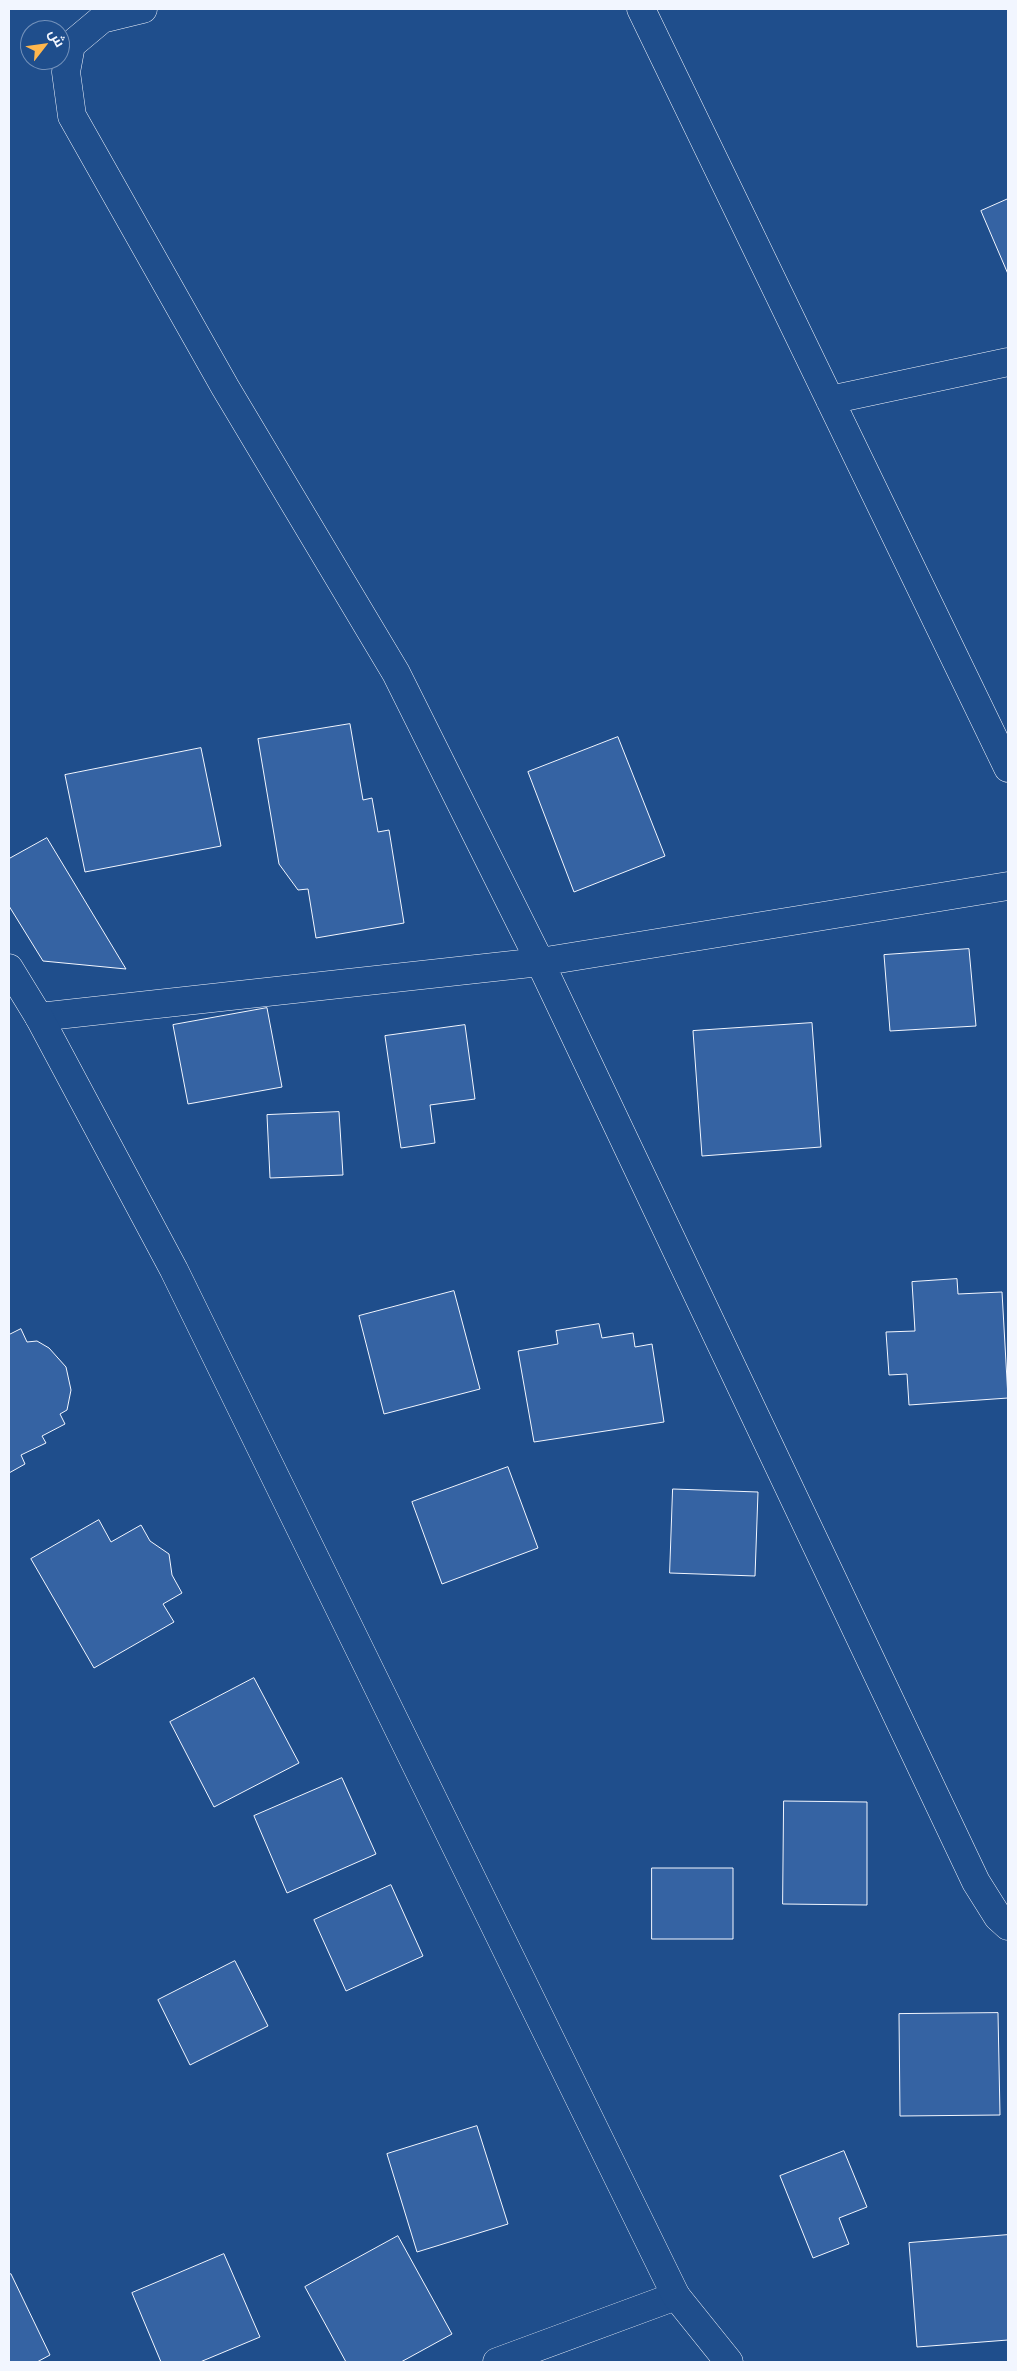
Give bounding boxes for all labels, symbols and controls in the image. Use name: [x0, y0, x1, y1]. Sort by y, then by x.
north arrow: [20, 20, 70, 70]
text: ش: [46, 26, 69, 50]

